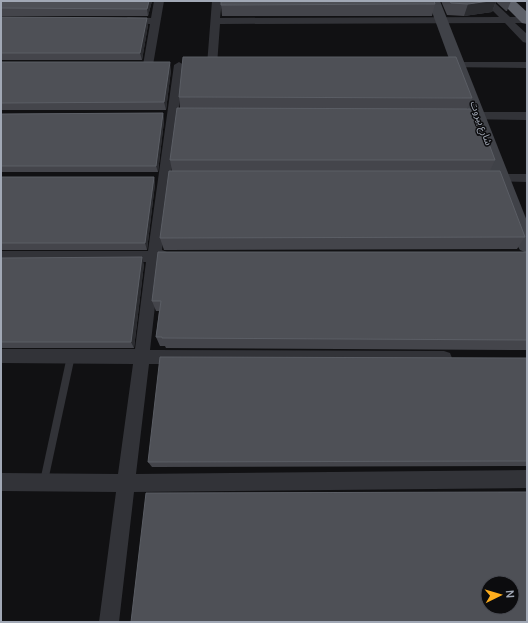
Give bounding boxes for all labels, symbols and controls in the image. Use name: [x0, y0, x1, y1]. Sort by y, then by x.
street label: شارع بيروت: [467, 99, 497, 148]
north arrow: [480, 575, 520, 615]
text: N: [503, 589, 518, 599]

